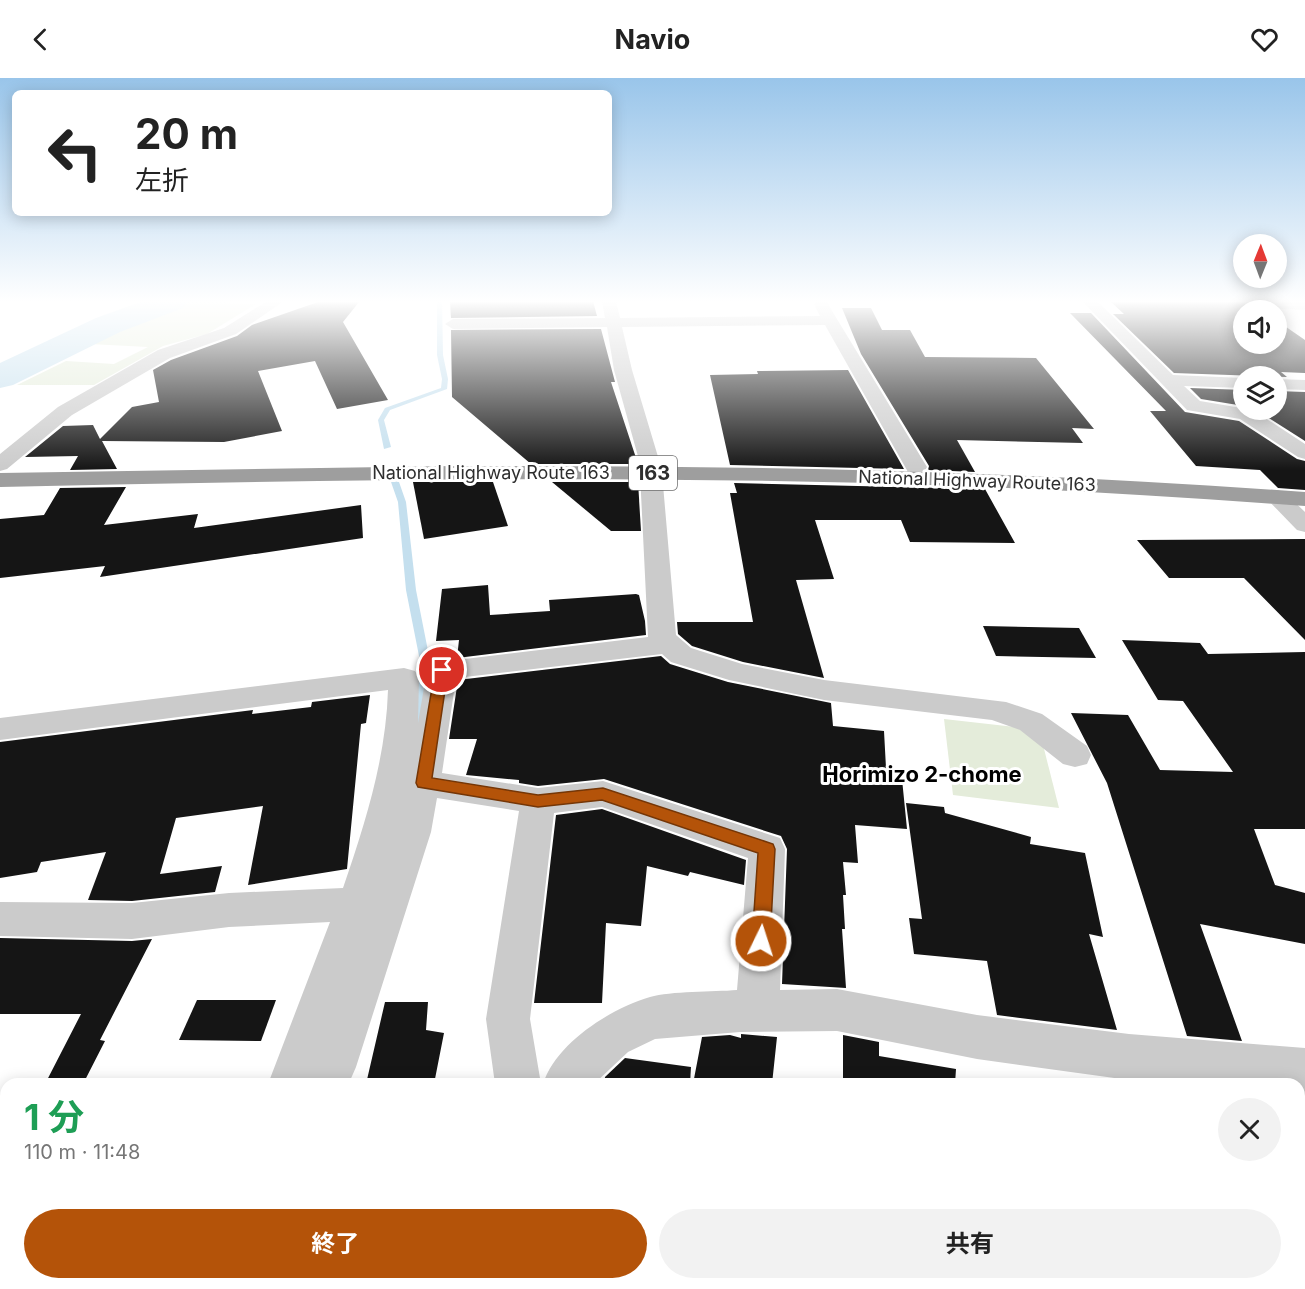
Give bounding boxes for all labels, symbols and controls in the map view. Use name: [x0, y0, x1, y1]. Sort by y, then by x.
icon: back: [24, 23, 57, 56]
text: Navio: [615, 23, 690, 56]
icon: heart: [1248, 23, 1281, 56]
text: 20 m: [135, 108, 238, 159]
icon: left: [36, 114, 114, 192]
text: 左折: [135, 164, 189, 197]
north arrow: [1233, 234, 1287, 288]
map controls: [1233, 234, 1287, 420]
button: sound: [1233, 300, 1287, 354]
button: layers: [1233, 366, 1287, 420]
road number: 163: [629, 456, 677, 490]
street label: National Highway Route 163: [372, 462, 610, 483]
street label: National Highway Route 163: [858, 466, 1096, 495]
pin: [416, 644, 467, 695]
icon: arrive: [425, 653, 458, 686]
district label: Horimizo 2-chome: [822, 761, 1022, 787]
position arrow: [729, 909, 793, 973]
text: 1 分: [24, 1095, 84, 1139]
button: close: [1218, 1098, 1281, 1161]
text: 110 m · 11:48: [24, 1140, 140, 1164]
button: 終了: [24, 1209, 647, 1278]
button: 共有: [659, 1209, 1281, 1278]

